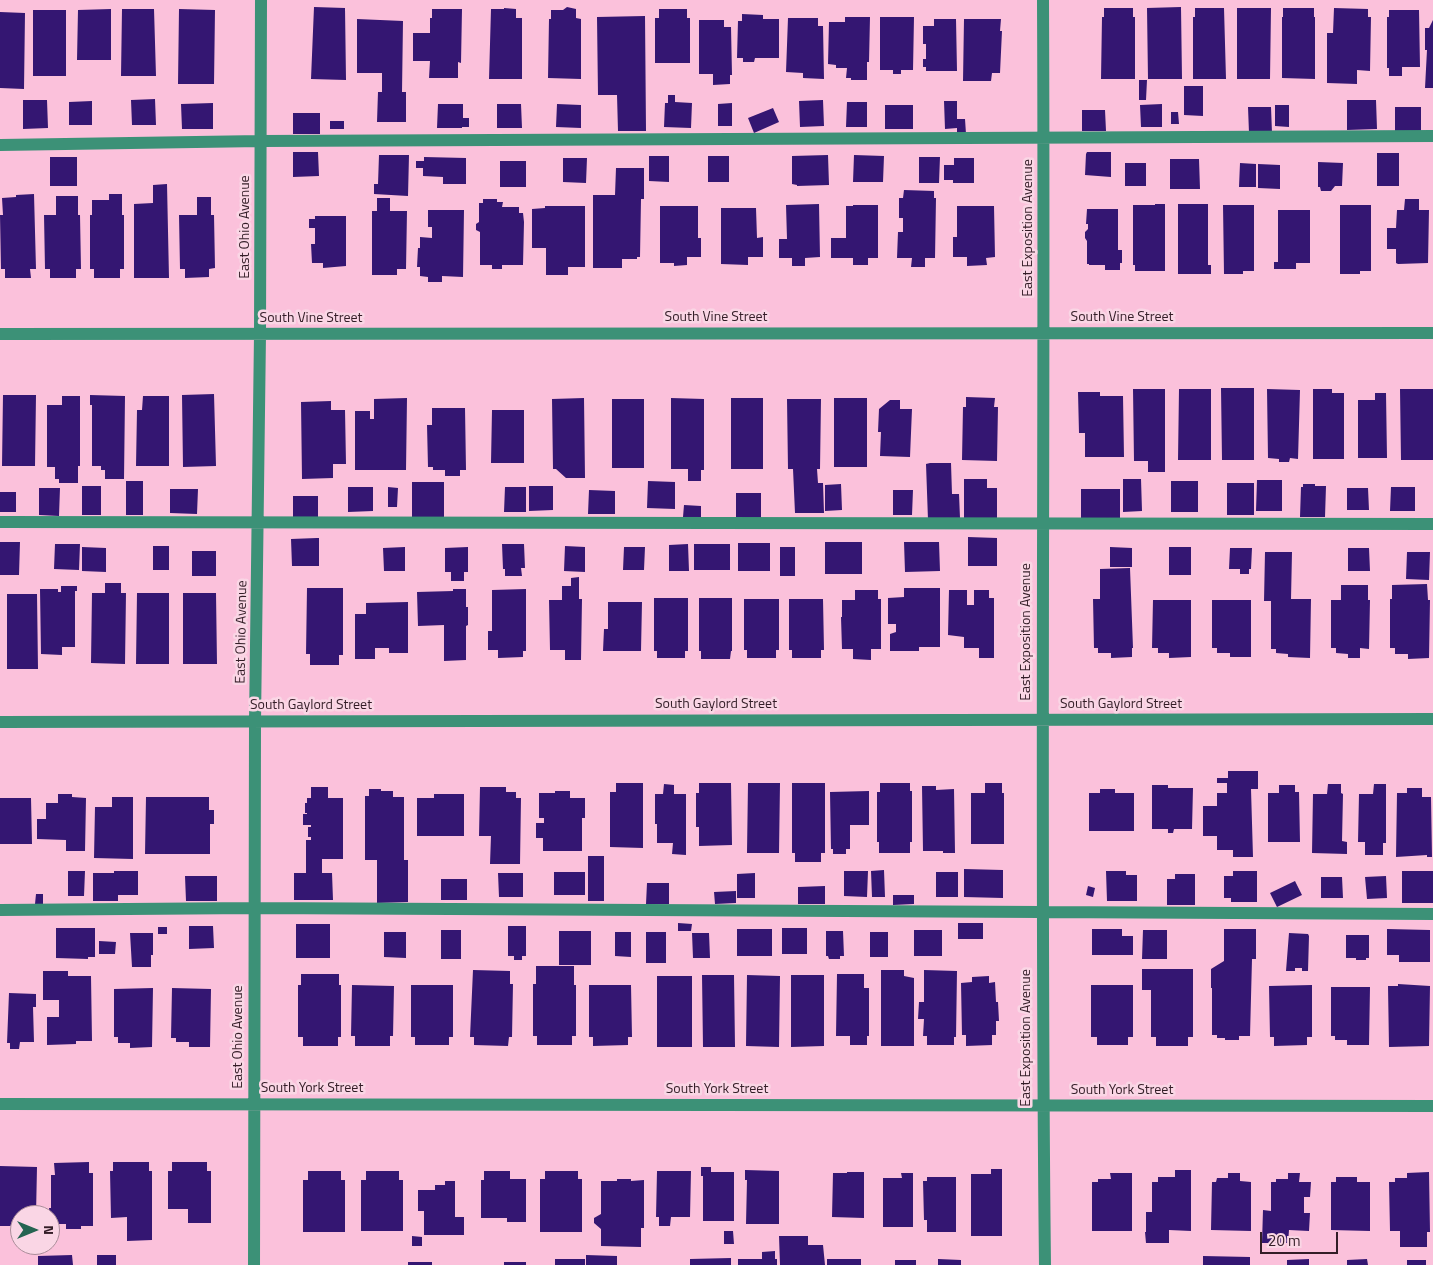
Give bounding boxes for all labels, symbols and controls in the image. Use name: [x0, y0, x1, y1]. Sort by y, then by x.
street label: East Exposition Avenue: [1021, 159, 1037, 297]
street label: East Ohio Avenue: [238, 175, 254, 279]
street label: South Vine Street: [665, 310, 767, 326]
street label: South Vine Street: [1071, 310, 1173, 326]
street label: South Vine Street: [260, 311, 362, 327]
street label: East Exposition Avenue: [1019, 563, 1035, 701]
street label: East Ohio Avenue: [233, 580, 251, 684]
street label: South Gaylord Street: [655, 697, 777, 713]
street label: South Gaylord Street: [1060, 697, 1182, 713]
street label: South Gaylord Street: [250, 698, 372, 714]
street label: East Exposition Avenue: [1019, 969, 1035, 1107]
street label: East Ohio Avenue: [231, 985, 247, 1089]
street label: South York Street: [261, 1081, 363, 1097]
street label: South York Street: [666, 1082, 768, 1098]
street label: South York Street: [1071, 1083, 1173, 1099]
north arrow: [10, 1205, 60, 1255]
scale bar: [1263, 1222, 1340, 1254]
text: N: [39, 1225, 60, 1235]
text: 20 m: [1268, 1229, 1301, 1252]

